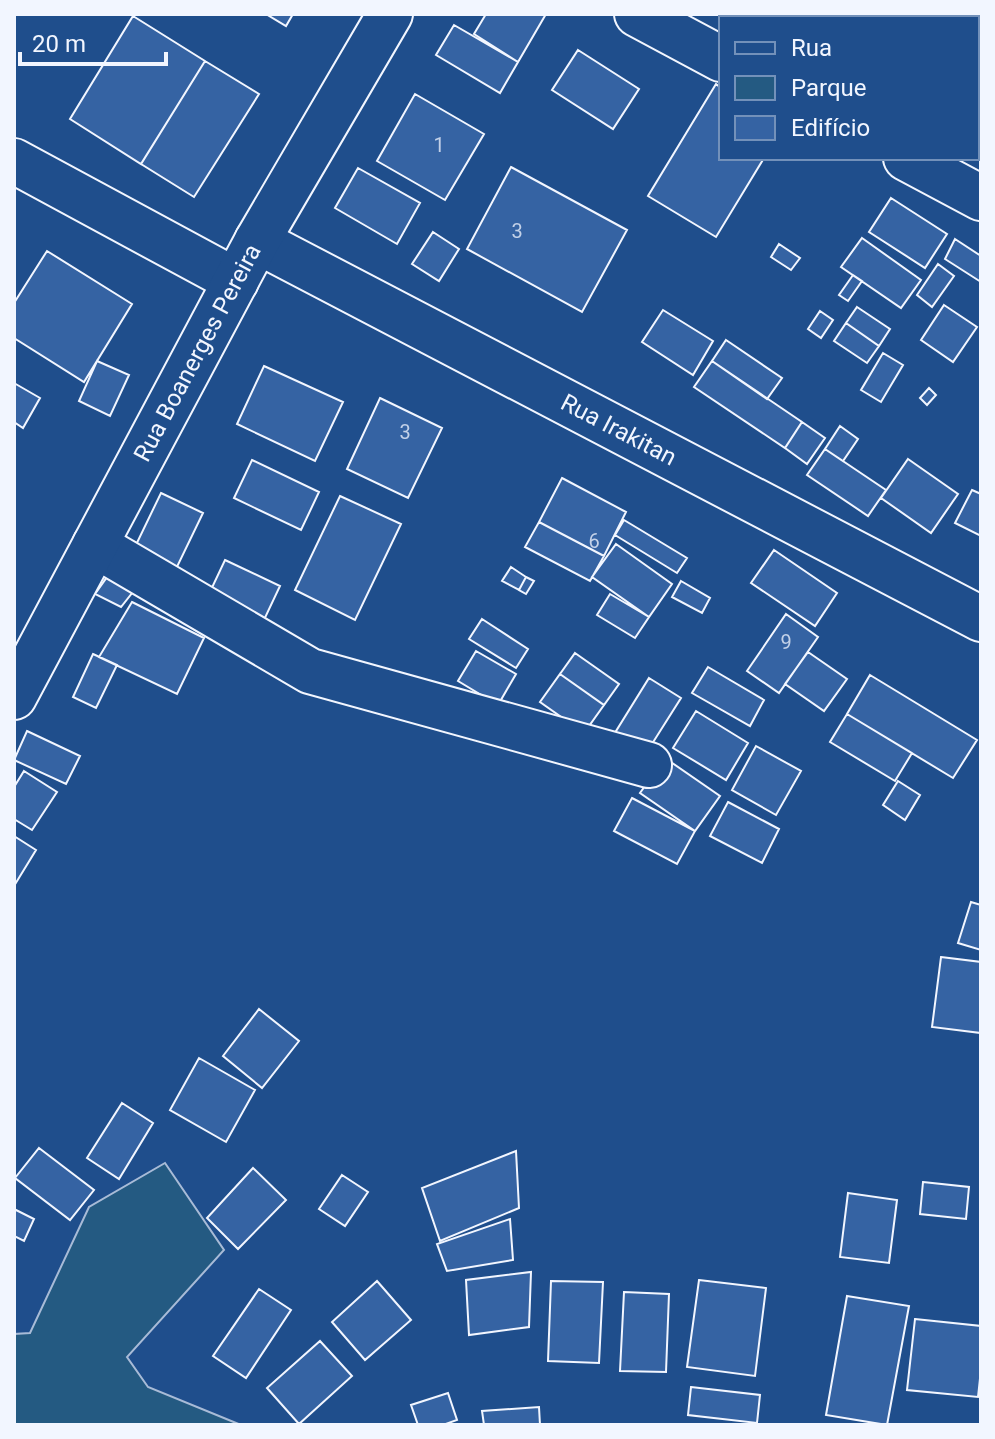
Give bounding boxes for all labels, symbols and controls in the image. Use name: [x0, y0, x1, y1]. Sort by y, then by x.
scale bar: [20, 16, 166, 66]
legend: [719, 16, 979, 160]
text: 20 m: [32, 30, 86, 58]
text: Rua: [791, 34, 832, 62]
text: Parque: [791, 74, 867, 102]
text: Edifício: [791, 114, 870, 142]
house number: 1: [433, 133, 445, 157]
house number: 3: [511, 219, 523, 243]
street label: Rua Boanerges Pereira: [128, 239, 267, 466]
street label: Rua Irakitan: [556, 388, 681, 472]
house number: 3: [399, 420, 411, 444]
house number: 6: [588, 529, 600, 553]
house number: 9: [780, 630, 792, 654]

